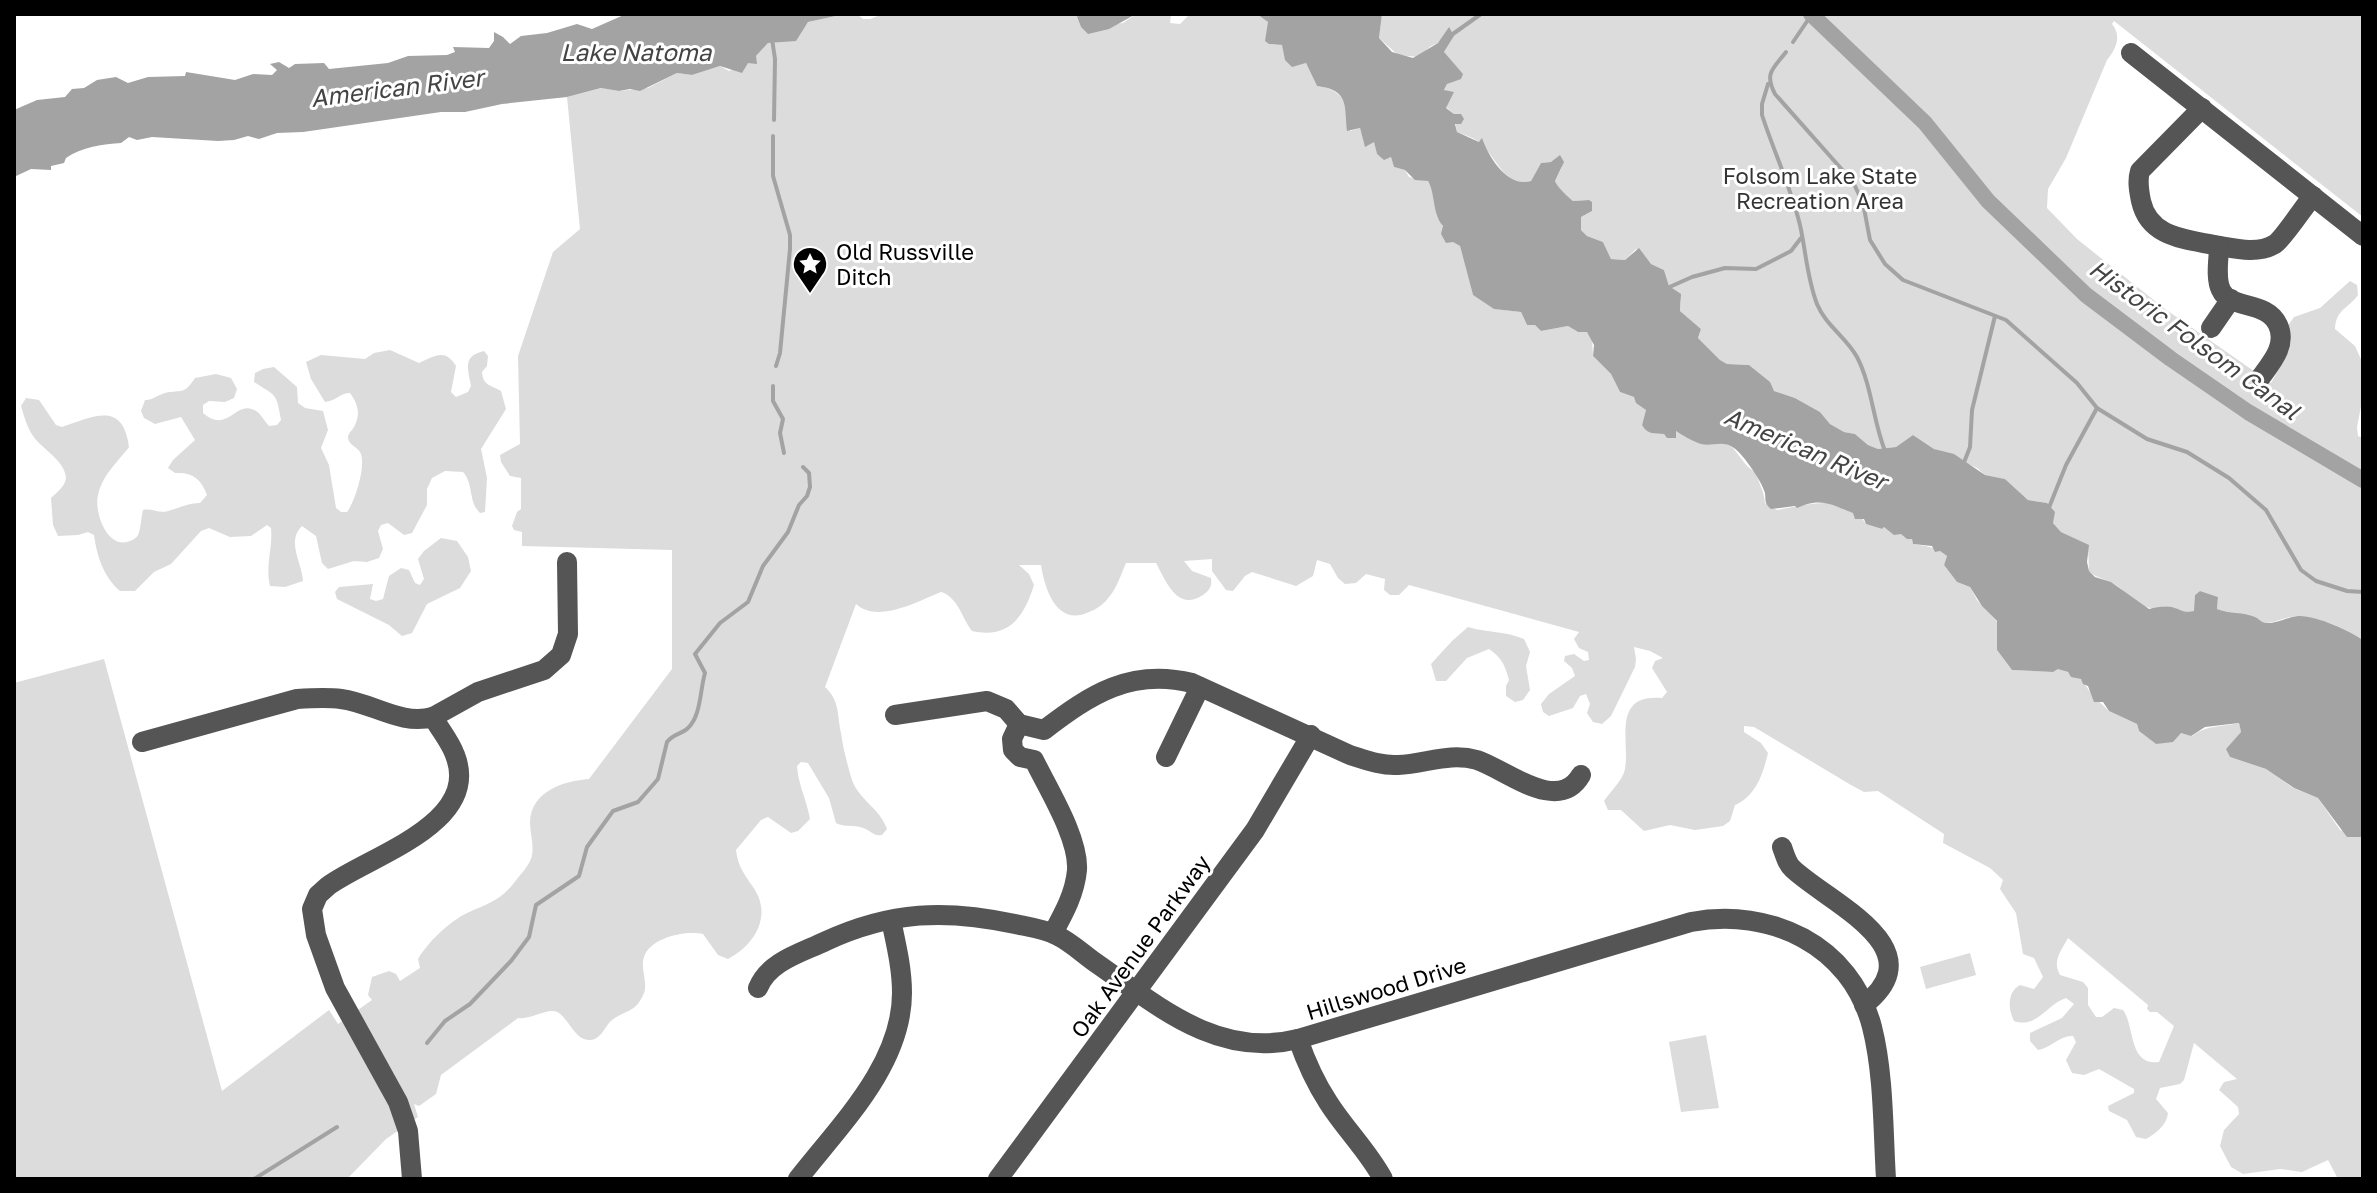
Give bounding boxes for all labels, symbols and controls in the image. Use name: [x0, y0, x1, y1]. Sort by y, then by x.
water label: Lake Natoma: [561, 37, 713, 66]
water label: American River: [309, 62, 488, 112]
park label: Folsom Lake State Recreation Area: [1723, 162, 1917, 214]
place label: Old Russville Ditch: [836, 238, 974, 290]
place icon: Old Russville Ditch: [791, 245, 829, 295]
water label: Historic Folsom Canal: [2084, 253, 2307, 426]
water label: American River: [1721, 401, 1895, 497]
street label: Oak Avenue Parkway: [1065, 849, 1215, 1043]
street label: Hillswood Drive: [1303, 951, 1469, 1025]

